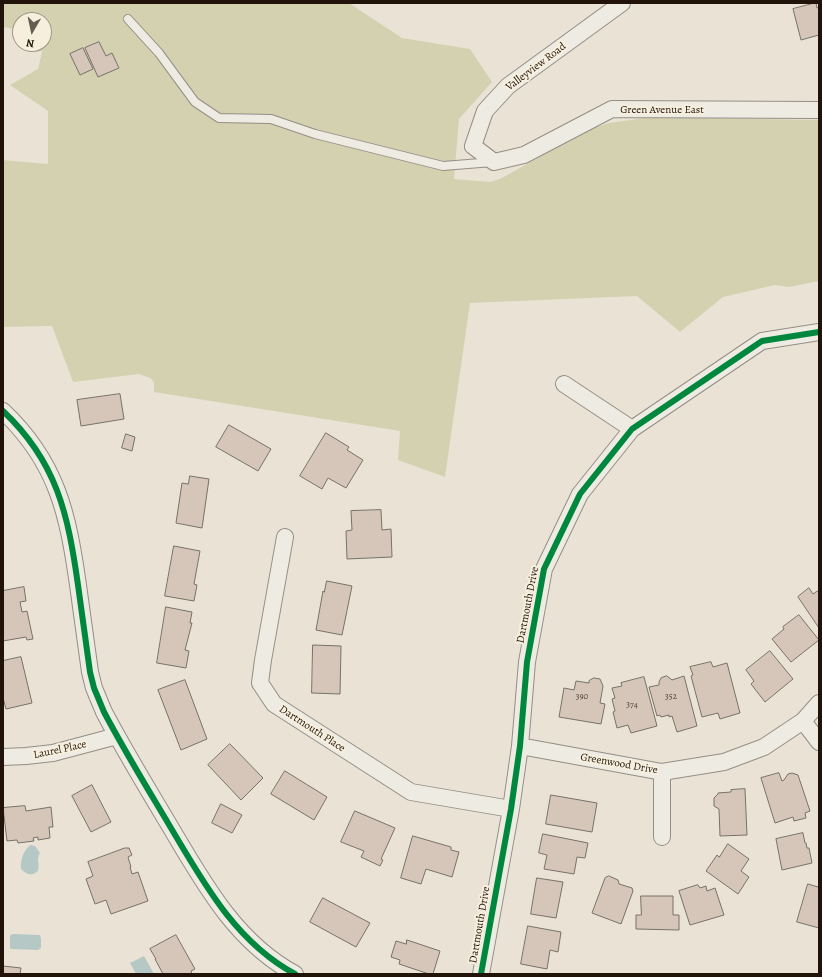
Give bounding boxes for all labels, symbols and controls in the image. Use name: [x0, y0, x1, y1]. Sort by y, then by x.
north arrow: [12, 12, 52, 52]
text: N: [25, 35, 35, 51]
street label: Valleyview Road: [503, 40, 569, 94]
street label: Green Avenue East: [620, 103, 704, 117]
street label: Dartmouth Drive: [514, 566, 542, 644]
house number: 390: [576, 692, 588, 702]
house number: 352: [665, 692, 677, 702]
house number: 374: [626, 700, 638, 710]
street label: Dartmouth Place: [276, 703, 348, 755]
street label: Laurel Place: [32, 738, 88, 762]
street label: Greenwood Drive: [579, 751, 659, 777]
street label: Dartmouth Drive: [467, 886, 493, 964]

